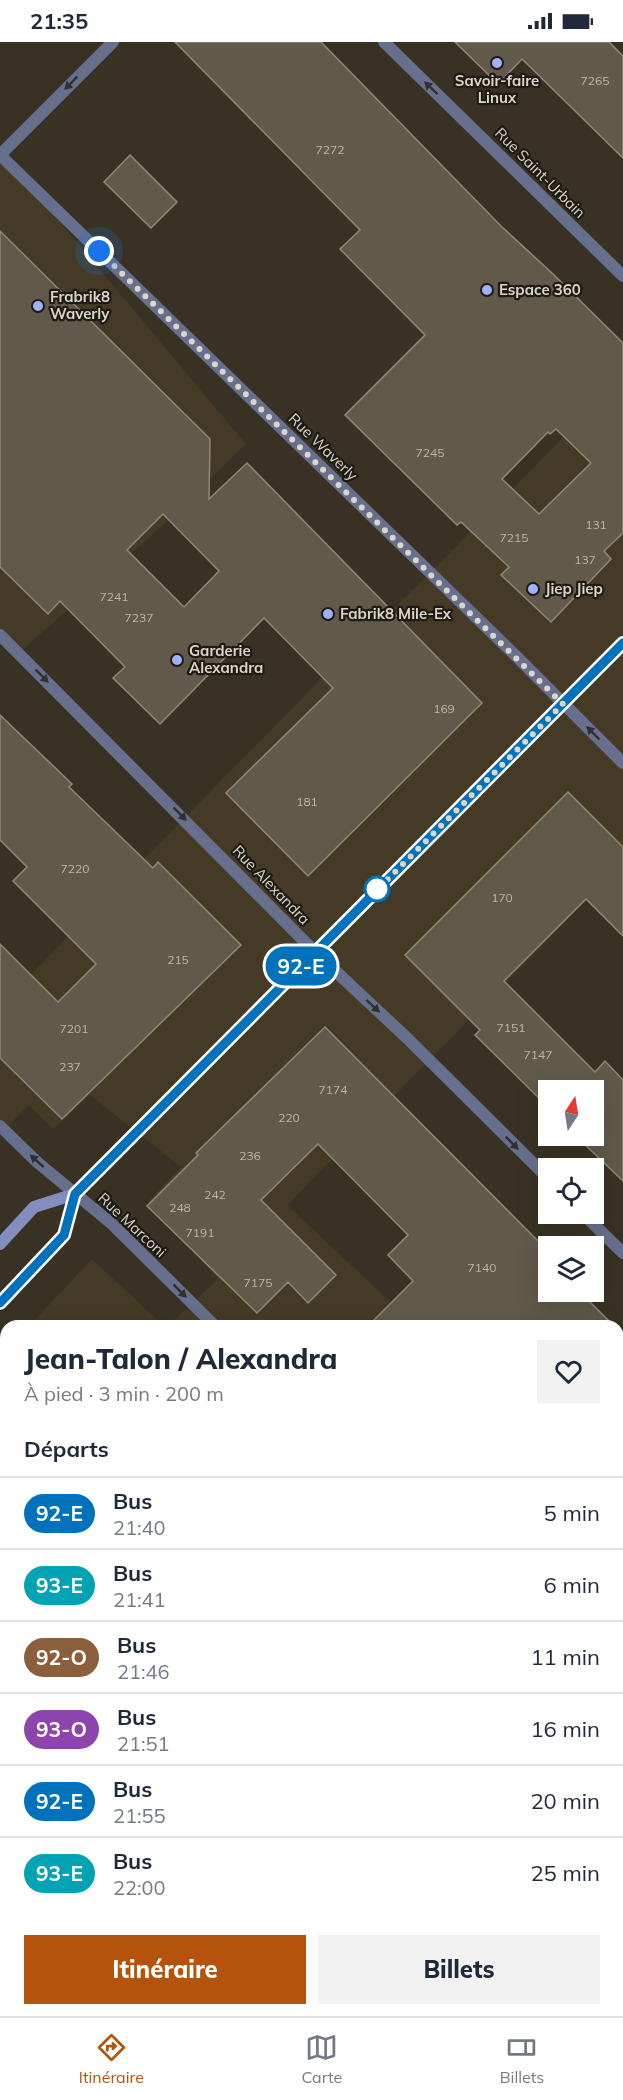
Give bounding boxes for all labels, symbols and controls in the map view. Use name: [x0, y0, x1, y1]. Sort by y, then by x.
text: 21:35: [30, 7, 88, 35]
marker: Savoir-faire Linux: [490, 56, 504, 70]
place label: Savoir-faire Linux: [455, 71, 539, 107]
house number: 7265: [581, 73, 609, 88]
one-way arrow: [65, 76, 79, 90]
one-way arrow: [425, 81, 439, 95]
street label: Rue Saint-Urbain: [491, 123, 590, 222]
house number: 7272: [316, 142, 344, 157]
your location: [84, 236, 114, 266]
place label: Espace 360: [499, 280, 581, 299]
marker: Espace 360: [480, 283, 494, 297]
place label: Frabrik8 Waverly: [50, 287, 110, 323]
marker: Frabrik8 Waverly: [31, 299, 45, 313]
street label: Rue Waverly: [285, 409, 362, 484]
house number: 7245: [416, 445, 444, 460]
house number: 131: [585, 517, 607, 532]
house number: 7215: [500, 530, 528, 545]
house number: 137: [574, 552, 596, 567]
place label: Jiep Jiep: [545, 579, 603, 598]
marker: Jiep Jiep: [526, 582, 540, 596]
house number: 7241: [100, 589, 128, 604]
place label: Fabrik8 Mile-Ex: [340, 604, 452, 623]
marker: Fabrik8 Mile-Ex: [321, 607, 335, 621]
house number: 7237: [125, 610, 153, 625]
place label: Garderie Alexandra: [189, 641, 263, 677]
marker: Garderie Alexandra: [170, 653, 184, 667]
one-way arrow: [34, 668, 48, 682]
house number: 169: [433, 701, 455, 716]
one-way arrow: [586, 727, 600, 741]
house number: 181: [296, 794, 318, 809]
one-way arrow: [172, 806, 186, 820]
street label: Rue Alexandra: [229, 841, 314, 928]
house number: 7220: [61, 861, 89, 876]
unlabelled marker: [364, 876, 390, 902]
house number: 170: [491, 890, 513, 905]
line badge: 92-E: [259, 946, 343, 986]
house number: 215: [167, 952, 189, 967]
text: 92-E: [278, 953, 324, 979]
one-way arrow: [366, 999, 381, 1013]
house number: 7151: [497, 1020, 525, 1035]
house number: 7201: [60, 1021, 88, 1036]
house number: 7147: [524, 1047, 552, 1062]
house number: 237: [59, 1059, 81, 1074]
north arrow: [538, 1080, 604, 1146]
map controls: [538, 1080, 604, 1302]
house number: 7174: [319, 1082, 347, 1097]
house number: 220: [278, 1110, 300, 1125]
one-way arrow: [505, 1135, 519, 1149]
house number: 236: [239, 1148, 261, 1163]
one-way arrow: [29, 1154, 44, 1168]
button: locate: [538, 1158, 604, 1224]
house number: 242: [204, 1187, 226, 1202]
street label: Rue Marconi: [94, 1188, 170, 1261]
house number: 248: [169, 1200, 191, 1215]
house number: 7191: [186, 1225, 214, 1240]
button: layers: [538, 1236, 604, 1302]
house number: 7140: [468, 1260, 496, 1275]
house number: 7175: [244, 1275, 272, 1290]
one-way arrow: [172, 1284, 186, 1298]
button: heart: [537, 1340, 600, 1403]
text: Jean-Talon / Alexandra: [24, 1341, 337, 1376]
text: À pied · 3 min · 200 m: [24, 1381, 224, 1406]
text: Départs: [24, 1435, 109, 1463]
text: Bus: [113, 1487, 152, 1515]
text: 5 min: [544, 1499, 600, 1527]
text: 92-E: [36, 1500, 83, 1526]
text: 21:40: [113, 1515, 165, 1540]
text: Bus: [113, 1559, 152, 1587]
text: 6 min: [544, 1571, 600, 1599]
text: 93-E: [36, 1572, 83, 1598]
text: 21:41: [113, 1587, 165, 1612]
text: Bus: [117, 1631, 156, 1659]
text: 11 min: [530, 1643, 600, 1671]
text: 92-O: [36, 1644, 87, 1670]
text: 21:46: [117, 1659, 170, 1684]
text: Bus: [117, 1703, 156, 1731]
text: 16 min: [530, 1715, 600, 1743]
text: 93-O: [36, 1716, 87, 1742]
text: 21:51: [117, 1731, 170, 1756]
text: Bus: [113, 1775, 152, 1803]
text: 20 min: [530, 1787, 600, 1815]
text: 92-E: [36, 1788, 83, 1814]
text: 21:55: [113, 1803, 165, 1828]
text: Bus: [113, 1847, 152, 1875]
text: 25 min: [530, 1859, 600, 1887]
text: 93-E: [36, 1860, 83, 1886]
text: 22:00: [113, 1875, 165, 1900]
button: Itinéraire: [24, 1935, 306, 2004]
button: Billets: [318, 1935, 600, 2004]
tab: Itinéraire: [79, 2031, 144, 2087]
tab: Carte: [301, 2031, 342, 2087]
tab: Billets: [500, 2031, 544, 2087]

